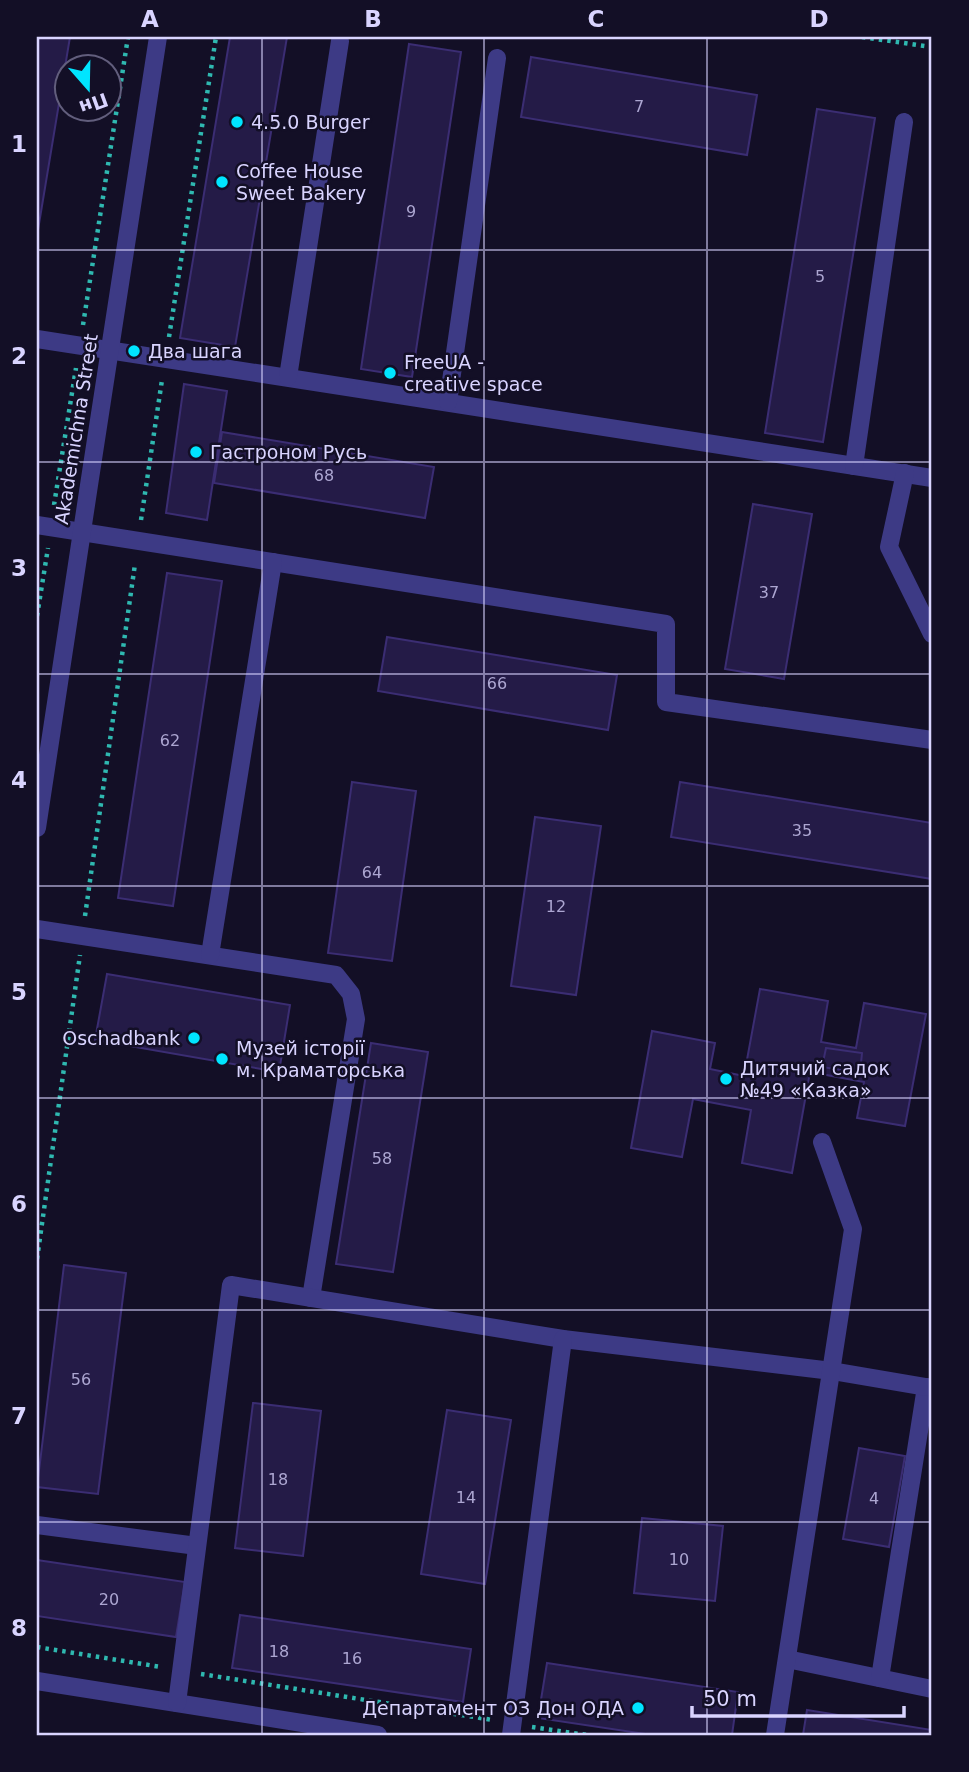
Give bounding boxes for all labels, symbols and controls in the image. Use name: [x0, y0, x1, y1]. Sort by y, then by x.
text: A: [141, 6, 159, 32]
text: B: [364, 6, 382, 32]
text: C: [588, 6, 604, 32]
text: D: [809, 6, 829, 32]
north arrow: [52, 52, 122, 122]
text: Пн: [76, 89, 111, 119]
house number: 7: [634, 97, 644, 116]
place label: 4.5.0 Burger: [251, 111, 370, 133]
marker: 4.5.0 Burger: [229, 114, 245, 130]
text: 1: [11, 131, 27, 157]
place label: Coffee House Sweet Bakery: [236, 160, 366, 204]
marker: Coffee House Sweet Bakery: [214, 174, 230, 190]
house number: 9: [406, 202, 416, 221]
house number: 5: [815, 267, 825, 286]
street label: Akademichna Street: [50, 332, 102, 526]
place label: Два шага: [148, 340, 242, 362]
text: 2: [11, 343, 27, 369]
marker: Два шага: [126, 343, 142, 359]
place label: FreeUA - creative space: [404, 351, 543, 395]
marker: FreeUA - creative space: [382, 365, 398, 381]
place label: Гастроном Русь: [210, 441, 367, 463]
marker: Гастроном Русь: [188, 444, 204, 460]
house number: 68: [314, 466, 334, 485]
text: 3: [11, 555, 27, 581]
house number: 37: [759, 583, 779, 602]
house number: 66: [487, 674, 507, 693]
house number: 62: [160, 731, 180, 750]
text: 4: [11, 767, 27, 793]
house number: 35: [792, 821, 812, 840]
house number: 64: [362, 863, 382, 882]
house number: 12: [546, 897, 566, 916]
text: 5: [11, 979, 27, 1005]
place label: Oschadbank: [62, 1027, 180, 1049]
marker: Oschadbank: [186, 1030, 202, 1046]
place label: Музей історії м. Краматорська: [236, 1037, 405, 1081]
marker: Музей історії м. Краматорська: [214, 1051, 230, 1067]
place label: Дитячий садок №49 «Казка»: [740, 1057, 890, 1101]
marker: Дитячий садок №49 «Казка»: [718, 1071, 734, 1087]
house number: 58: [372, 1149, 392, 1168]
text: 6: [11, 1191, 27, 1217]
house number: 56: [71, 1370, 91, 1389]
text: 7: [11, 1403, 27, 1429]
house number: 18: [268, 1470, 288, 1489]
house number: 14: [456, 1488, 476, 1507]
house number: 4: [869, 1489, 879, 1508]
house number: 10: [669, 1550, 689, 1569]
house number: 20: [99, 1590, 119, 1609]
text: 8: [11, 1615, 27, 1641]
house number: 18: [269, 1642, 289, 1661]
house number: 16: [342, 1649, 362, 1668]
scale bar: [692, 1674, 904, 1718]
text: 50 m: [703, 1687, 757, 1711]
place label: Департамент ОЗ Дон ОДА: [362, 1697, 624, 1719]
marker: Департамент ОЗ Дон ОДА: [630, 1700, 646, 1716]

